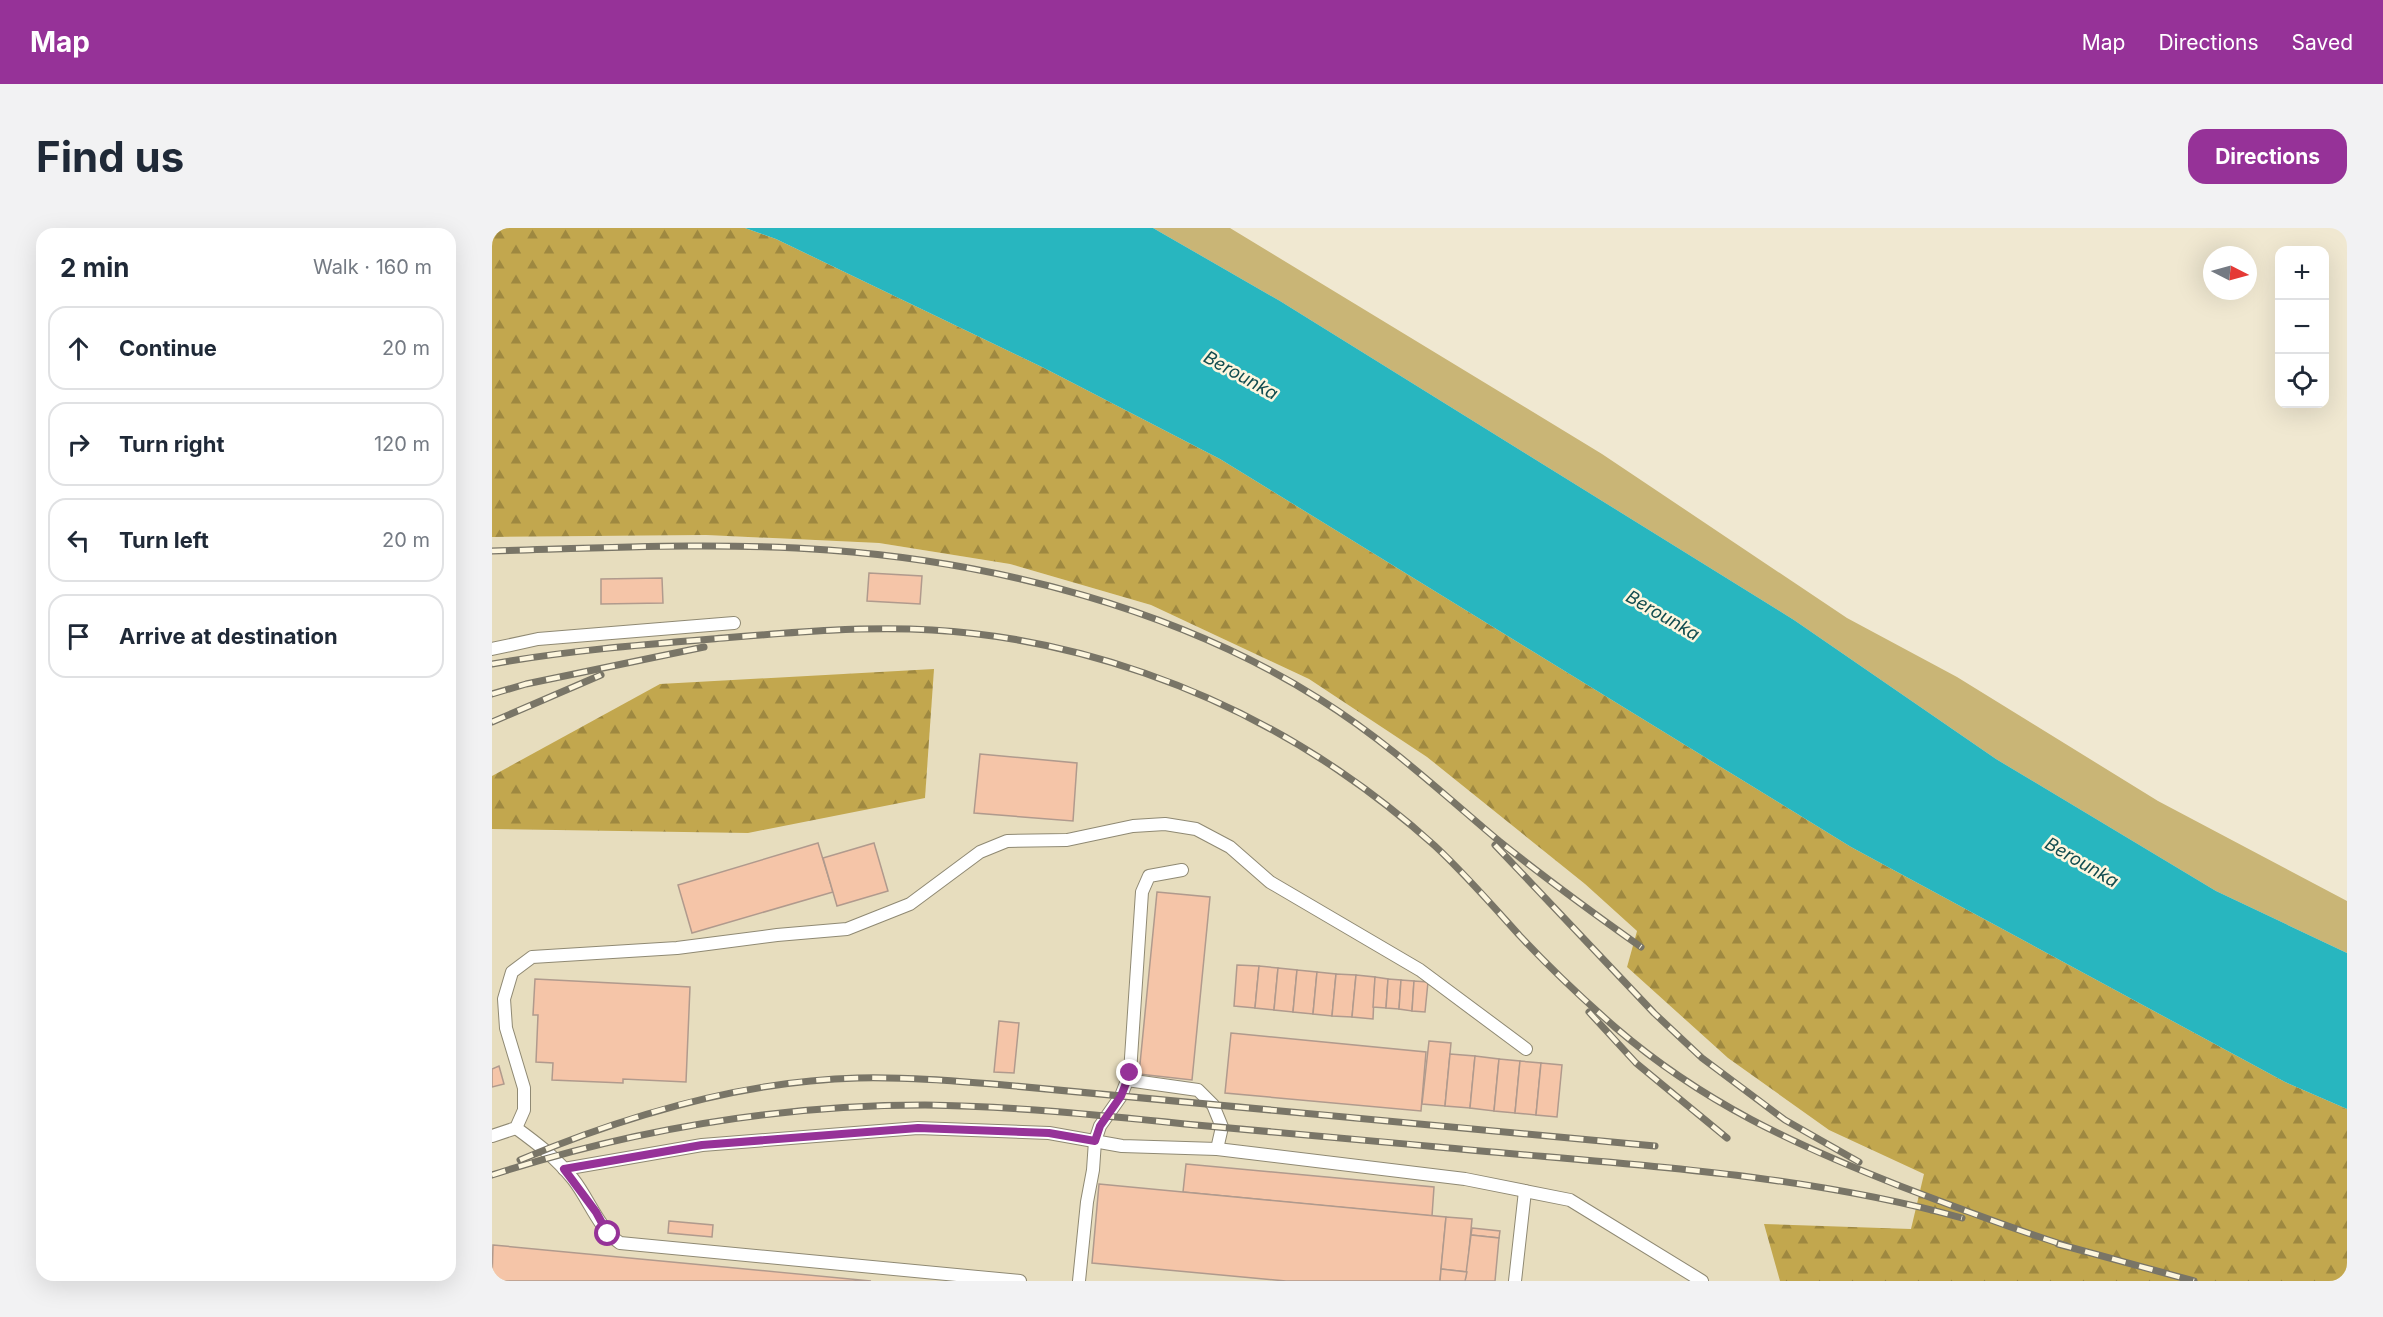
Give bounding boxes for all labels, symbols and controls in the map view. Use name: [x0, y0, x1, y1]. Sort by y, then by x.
text: Map: [30, 25, 90, 59]
text: Map: [2082, 30, 2125, 55]
text: Directions: [2158, 30, 2259, 55]
text: Saved: [2292, 30, 2353, 55]
button: Directions: [2188, 129, 2347, 184]
text: Find us: [36, 131, 184, 182]
north arrow: [2203, 246, 2257, 300]
map controls: [2275, 246, 2329, 408]
button: +: [2275, 246, 2329, 300]
text: 2 min: [60, 252, 130, 283]
text: Walk · 160 m: [313, 255, 432, 279]
button: −: [2275, 300, 2329, 354]
icon: ahead: [62, 332, 95, 365]
text: Continue: [119, 335, 217, 361]
text: 20 m: [382, 336, 430, 360]
water label: Berounka: [1200, 346, 1282, 404]
button: locate: [2275, 354, 2329, 408]
icon: right: [62, 428, 95, 461]
text: Turn right: [119, 431, 225, 457]
text: 120 m: [374, 432, 430, 456]
icon: left: [62, 524, 95, 557]
text: Turn left: [119, 527, 209, 553]
text: 20 m: [382, 528, 430, 552]
water label: Berounka: [1623, 586, 1703, 644]
icon: arrive: [62, 620, 95, 653]
text: Arrive at destination: [119, 623, 338, 649]
water label: Berounka: [2042, 833, 2122, 891]
route end: [1116, 1059, 1142, 1085]
route start: [594, 1220, 620, 1246]

